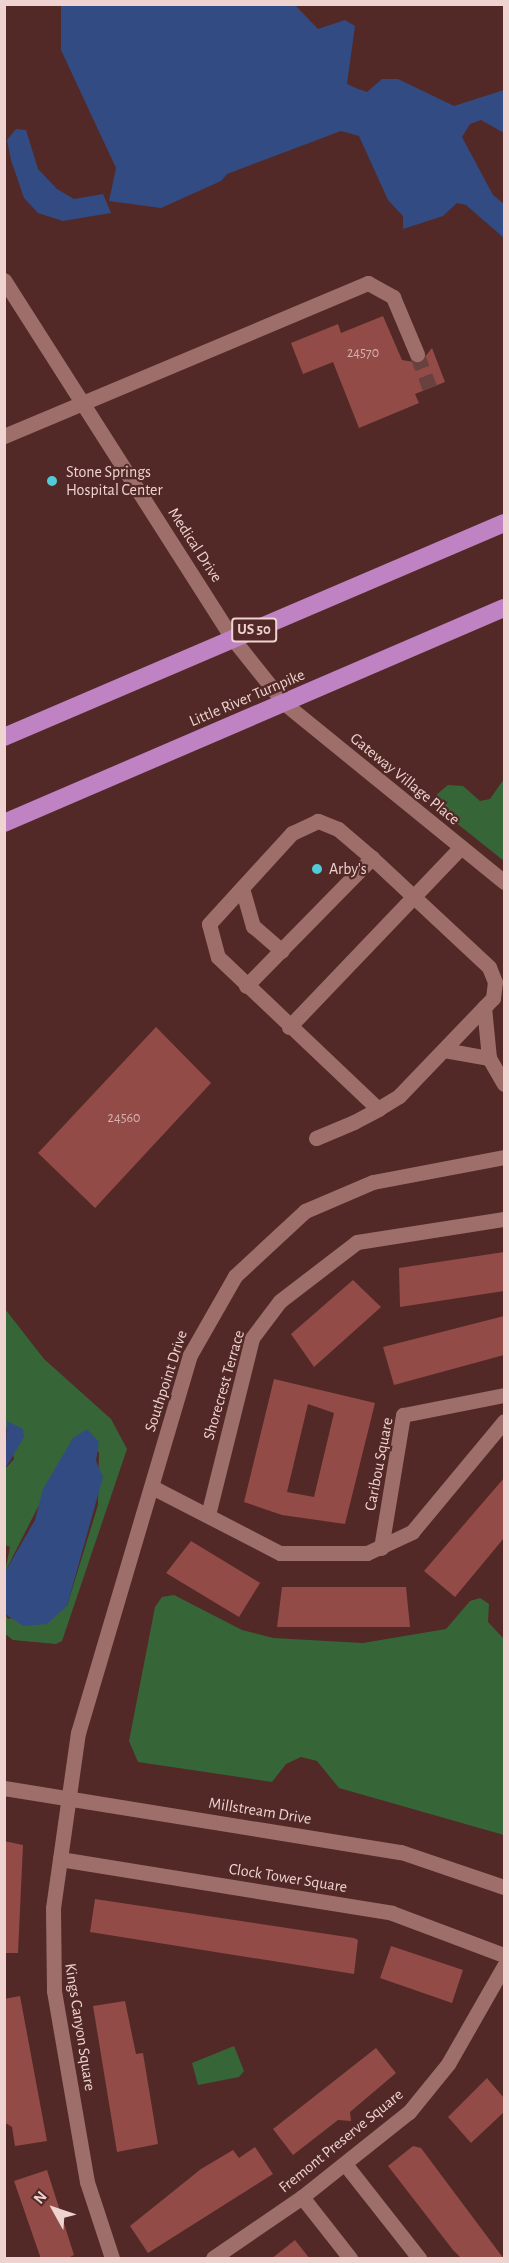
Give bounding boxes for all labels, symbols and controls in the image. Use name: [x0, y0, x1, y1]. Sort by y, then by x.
house number: 24570: [347, 345, 379, 361]
place label: Stone Springs Hospital Center: [66, 462, 163, 500]
marker: Stone Springs Hospital Center: [43, 472, 61, 490]
street label: Medical Drive: [164, 504, 226, 586]
road number: US 50: [230, 618, 278, 642]
street label: Little River Turnpike: [186, 665, 308, 731]
street label: Gateway Village Place: [346, 729, 464, 829]
place label: Arby's: [329, 859, 367, 879]
marker: Arby's: [310, 862, 324, 876]
house number: 24560: [108, 1110, 140, 1126]
street label: Southpoint Drive: [141, 1328, 191, 1434]
street label: Shorecrest Terrace: [199, 1328, 249, 1442]
street label: Caribou Square: [361, 1416, 397, 1512]
street label: Millstream Drive: [207, 1793, 313, 1829]
street label: Clock Tower Square: [227, 1859, 349, 1897]
street label: Kings Canyon Square: [60, 1962, 100, 2092]
street label: Fremont Preserve Square: [275, 2085, 407, 2197]
north arrow: [24, 2179, 84, 2239]
text: N: [31, 2188, 50, 2207]

